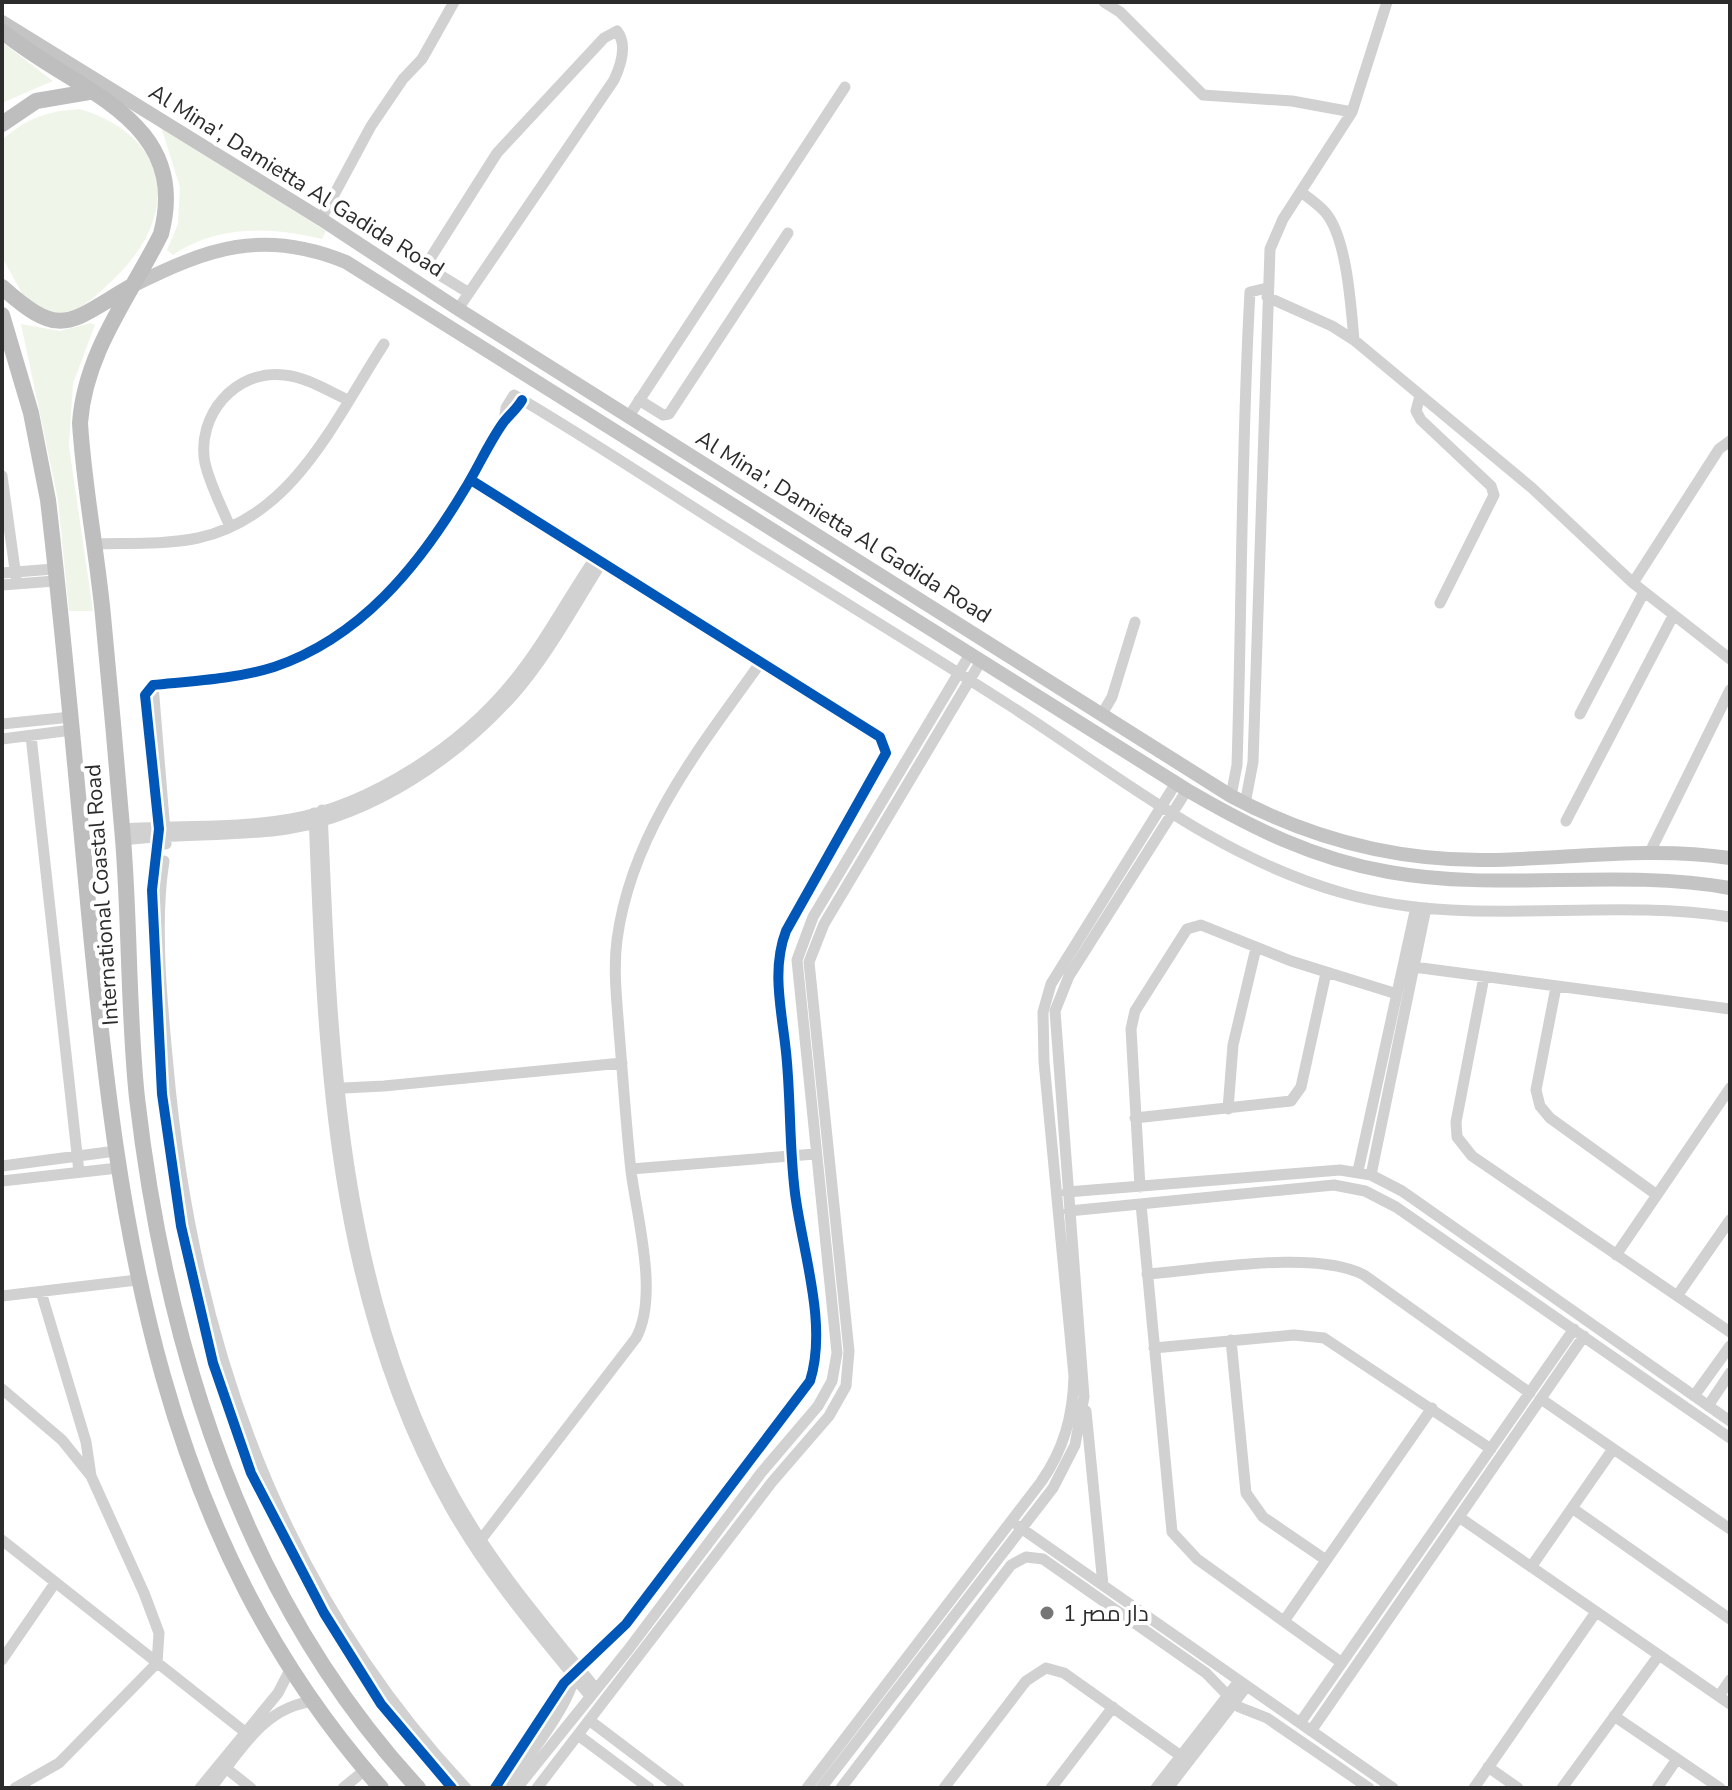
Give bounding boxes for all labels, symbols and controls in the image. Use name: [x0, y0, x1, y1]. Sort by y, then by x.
street label: Al Mina', Damietta Al Gadida Road: [143, 77, 450, 284]
street label: Al Mina', Damietta Al Gadida Road: [690, 423, 997, 630]
street label: International Coastal Road: [78, 763, 126, 1027]
place label: دار مصر 1: [1063, 1599, 1149, 1629]
marker: دار مصر 1: [1038, 1604, 1056, 1622]

